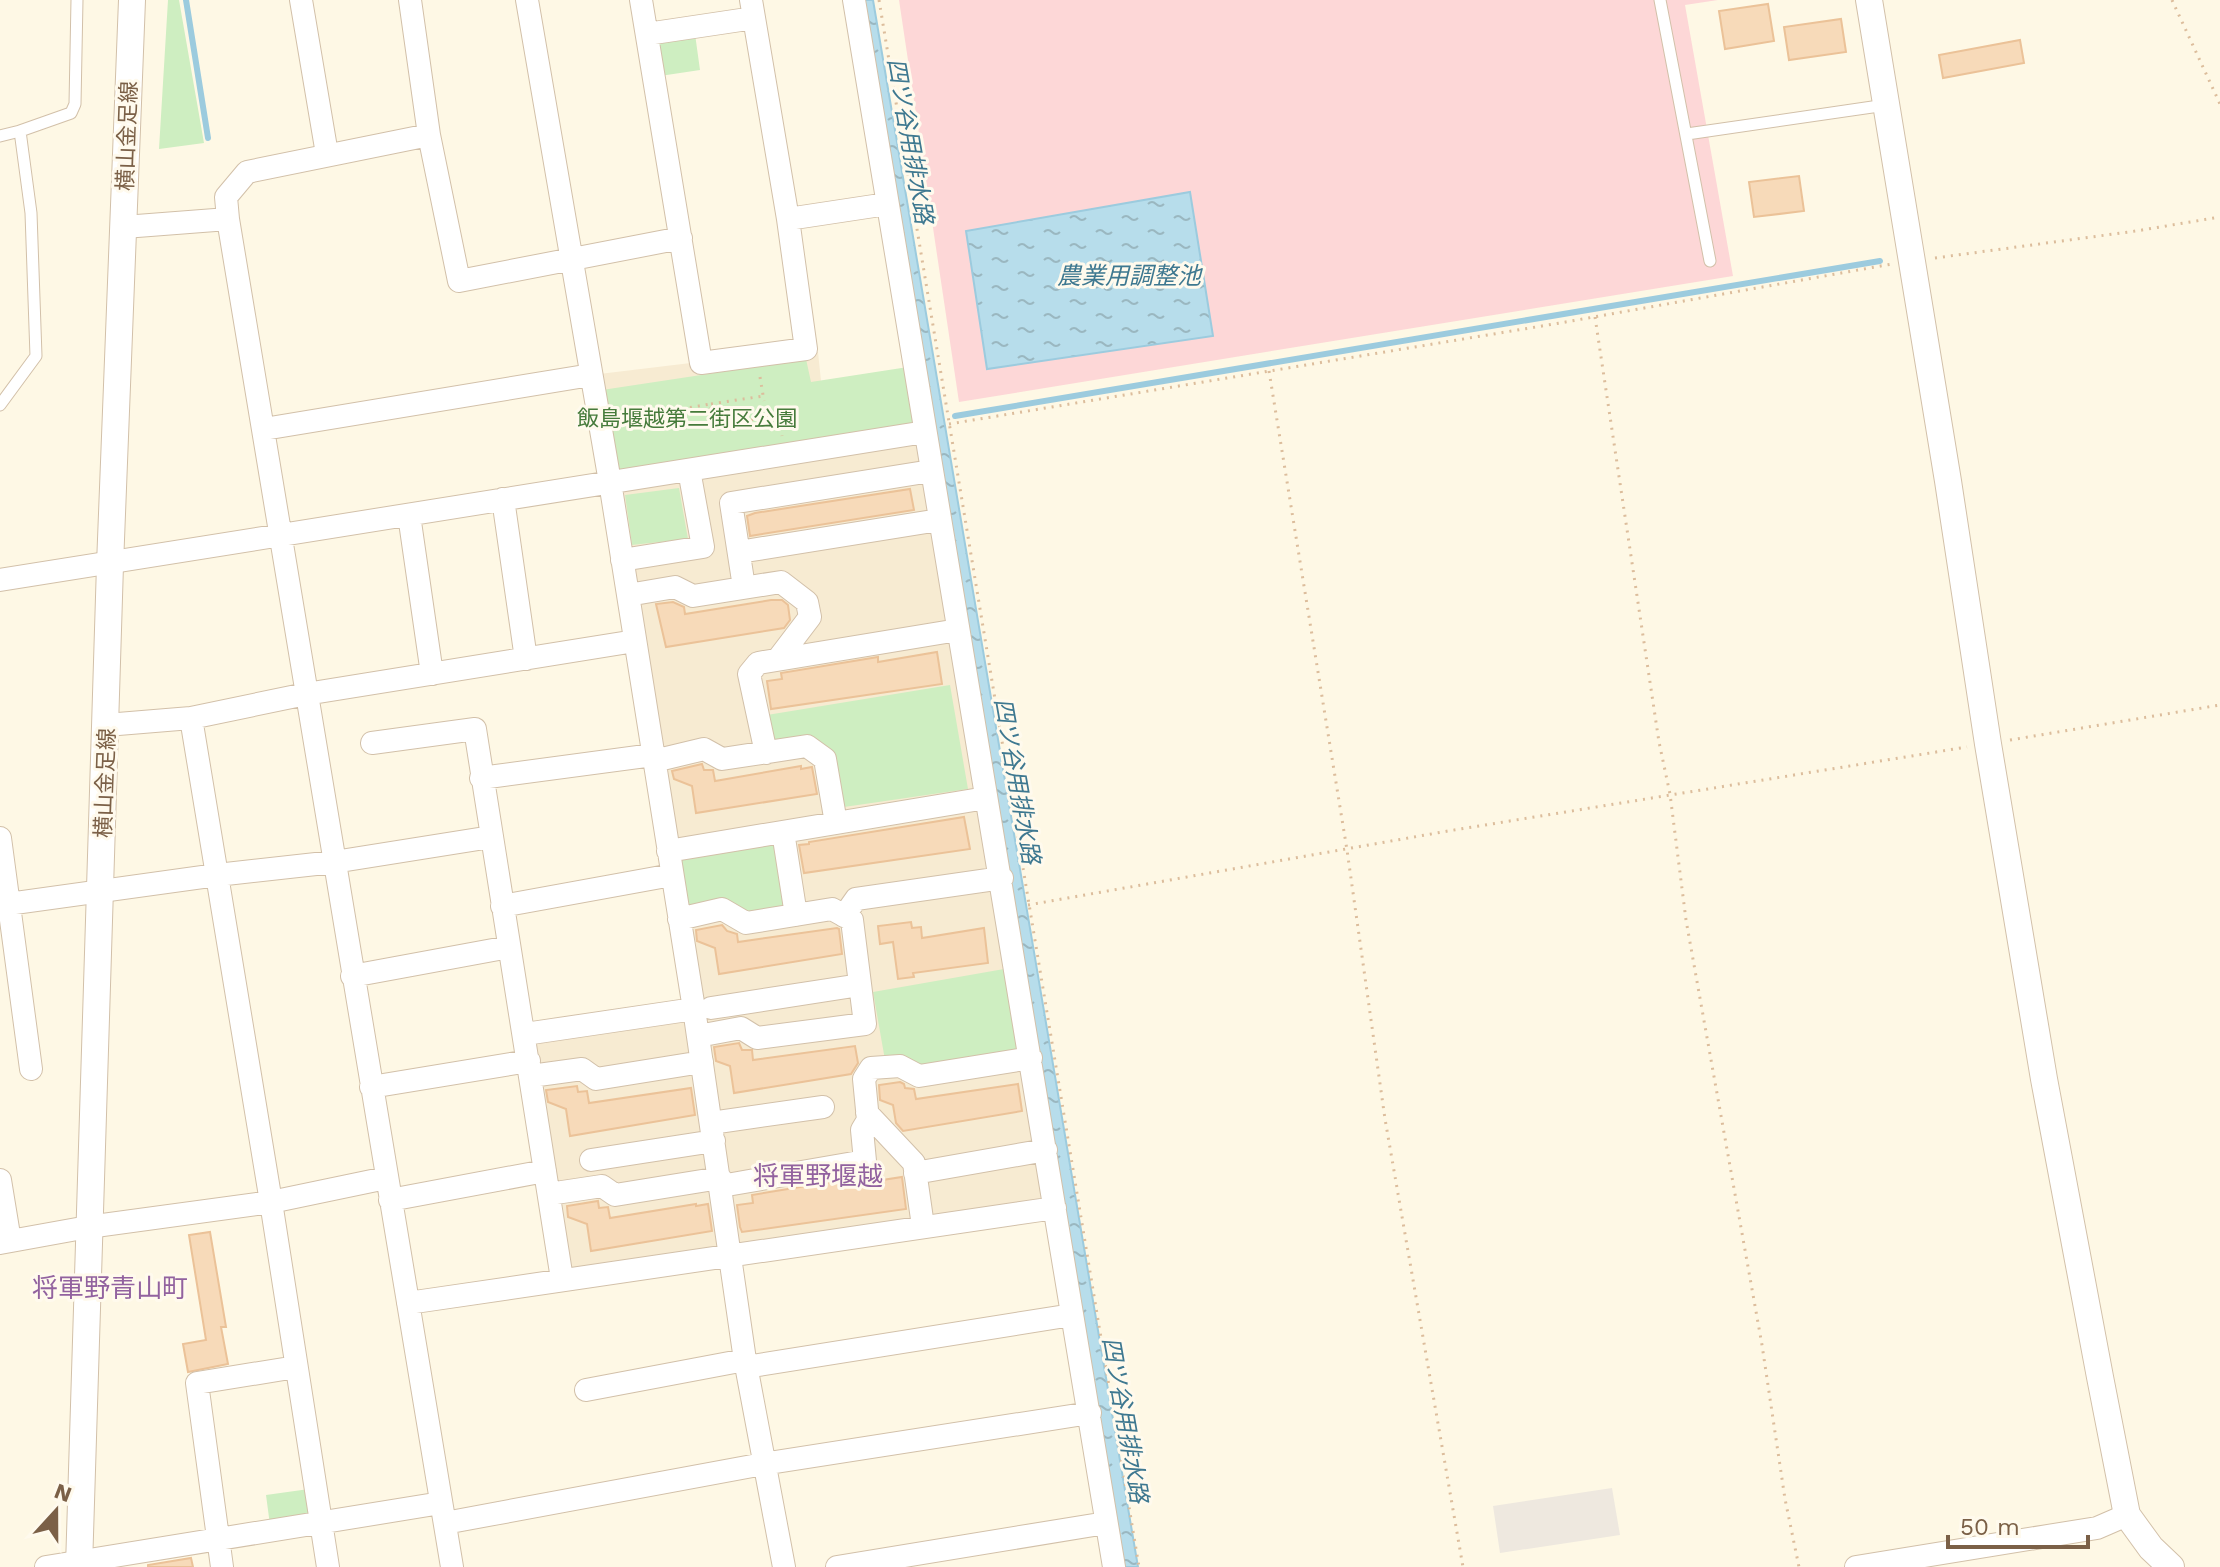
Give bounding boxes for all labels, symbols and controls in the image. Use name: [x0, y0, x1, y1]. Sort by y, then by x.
water label: 四ツ谷用排水路: [882, 56, 939, 228]
street label: 横山金足線: [113, 81, 141, 191]
water label: 農業用調整池: [1057, 262, 1203, 290]
park label: 飯島堰越第二街区公園: [577, 406, 797, 431]
water label: 四ツ谷用排水路: [989, 696, 1046, 868]
street label: 横山金足線: [91, 728, 119, 838]
district label: 将軍野堰越: [753, 1161, 883, 1191]
district label: 将軍野青山町: [32, 1273, 188, 1303]
water label: 四ツ谷用排水路: [1097, 1335, 1154, 1507]
north arrow: [16, 1471, 96, 1551]
text: N: [51, 1478, 75, 1507]
scale bar: [1948, 1499, 2088, 1549]
text: 50 m: [1960, 1513, 2020, 1541]

